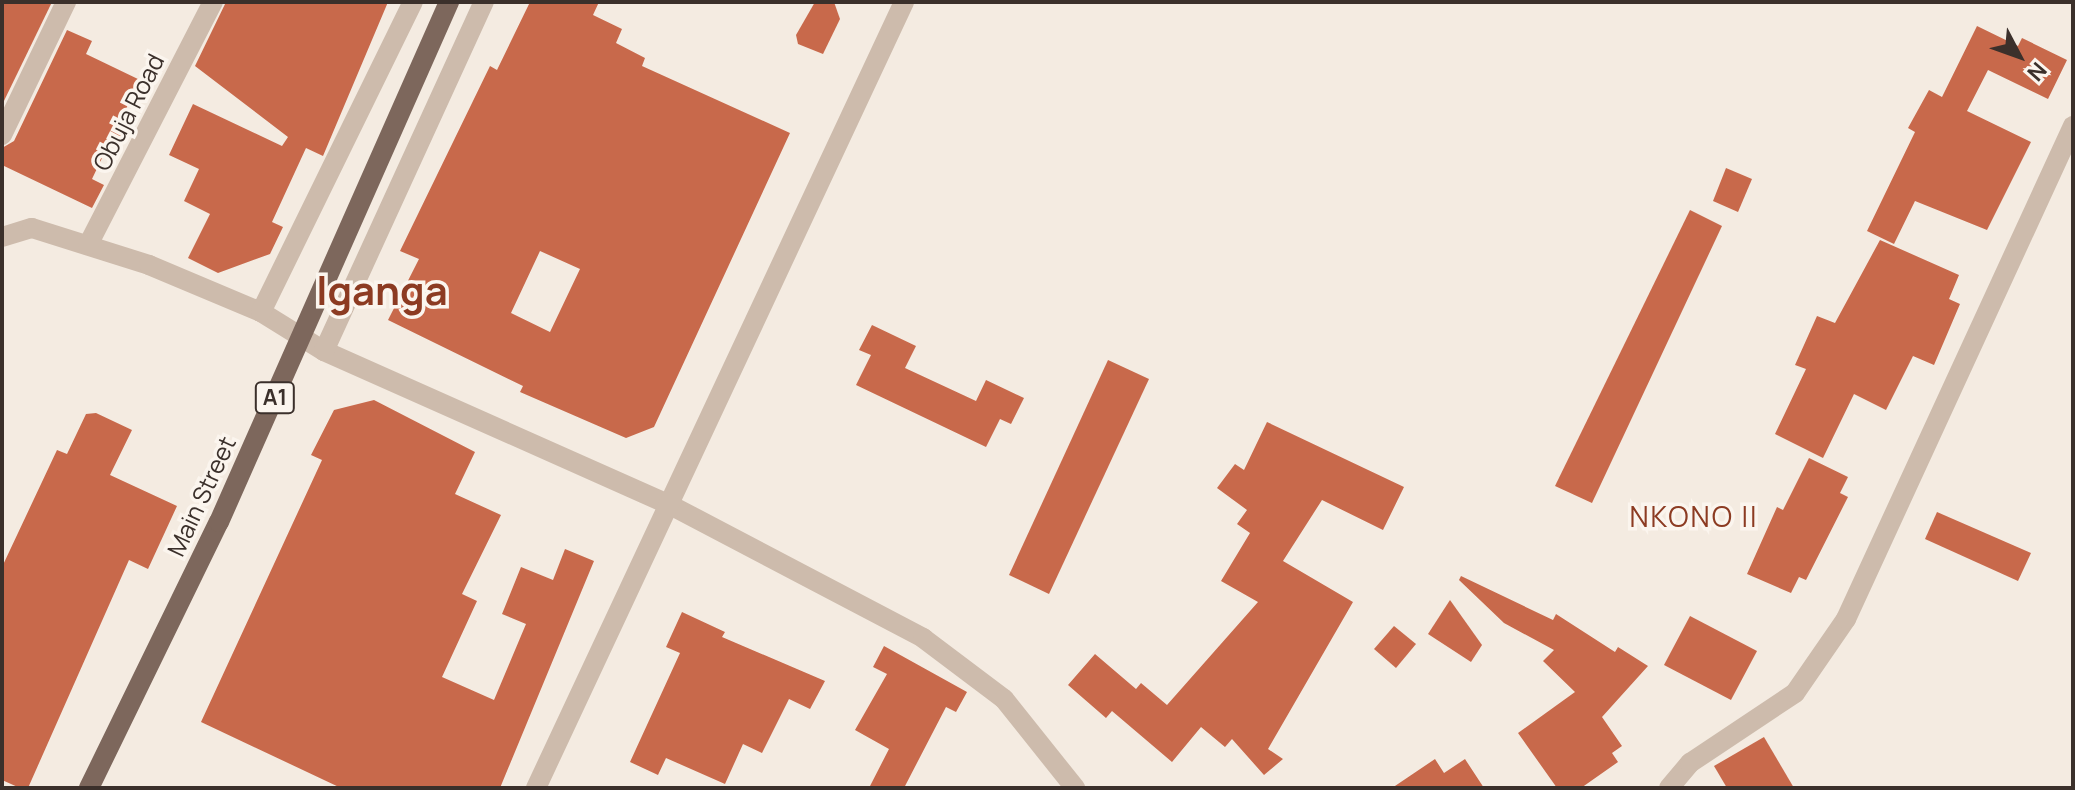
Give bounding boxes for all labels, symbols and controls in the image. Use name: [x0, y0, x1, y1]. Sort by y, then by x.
north arrow: [1979, 16, 2059, 96]
street label: Obuja Road: [86, 49, 170, 175]
text: N: [2021, 56, 2054, 88]
district label: Iganga: [316, 266, 448, 314]
road number: A1: [253, 380, 297, 416]
street label: Main Street: [161, 432, 241, 560]
district label: NKONO II: [1629, 499, 1759, 533]

